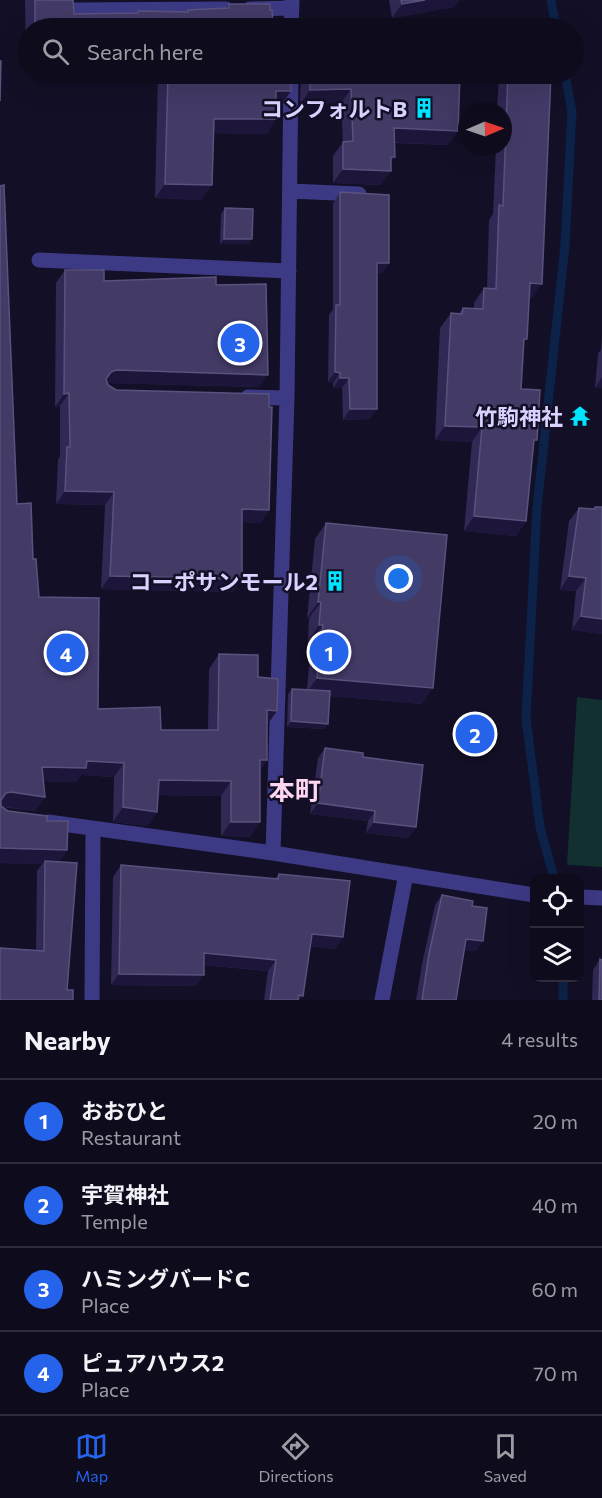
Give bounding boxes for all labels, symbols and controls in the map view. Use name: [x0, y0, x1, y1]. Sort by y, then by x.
search box: [18, 18, 584, 84]
icon: search: [39, 35, 72, 68]
text: Search here: [87, 38, 203, 65]
place label: コンフォルトB: [261, 95, 407, 122]
building icon: コンフォルトB: [412, 96, 436, 120]
north arrow: [458, 102, 512, 156]
pin: 3: [220, 320, 260, 366]
place label: 竹駒神社: [475, 403, 563, 430]
temple icon: 竹駒神社: [568, 404, 592, 428]
your location: [384, 564, 413, 593]
place label: コーポサンモール2: [129, 568, 318, 595]
building icon: コーポサンモール2: [323, 569, 347, 593]
pin: 4: [46, 630, 86, 676]
pin: 1: [310, 630, 348, 674]
pin: 2: [456, 712, 494, 756]
district label: 本町: [269, 774, 321, 805]
map controls: [530, 874, 584, 982]
button: locate: [530, 874, 584, 928]
button: layers: [530, 928, 584, 982]
text: Nearby: [24, 1024, 111, 1055]
text: 4 results: [501, 1027, 578, 1051]
text: おおひと: [81, 1097, 168, 1124]
text: 1: [39, 1109, 48, 1133]
text: 20 m: [533, 1109, 578, 1133]
text: Restaurant: [81, 1125, 181, 1149]
text: 宇賀神社: [81, 1181, 169, 1208]
text: 2: [38, 1193, 49, 1217]
text: 40 m: [532, 1193, 578, 1217]
text: Temple: [81, 1209, 148, 1233]
text: ハミングバードC: [81, 1265, 250, 1292]
text: 3: [38, 1277, 49, 1301]
text: 60 m: [532, 1277, 578, 1301]
text: Place: [81, 1293, 130, 1317]
text: ピュアハウス2: [81, 1349, 224, 1376]
text: 4: [37, 1361, 50, 1385]
text: 70 m: [533, 1361, 578, 1385]
text: Place: [81, 1377, 130, 1401]
tab: Map: [75, 1430, 108, 1485]
tab: Directions: [258, 1430, 333, 1485]
tab: Saved: [484, 1430, 527, 1485]

